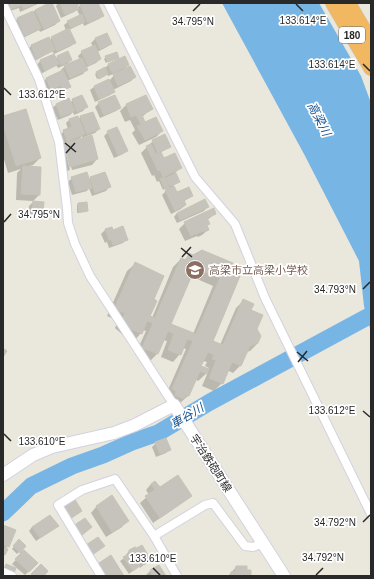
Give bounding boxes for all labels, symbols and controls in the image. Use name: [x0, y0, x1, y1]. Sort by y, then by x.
text: 133.614°E: [280, 15, 327, 26]
text: 34.795°N: [172, 16, 214, 27]
road number: 180: [339, 27, 365, 43]
text: 133.614°E: [309, 59, 356, 70]
text: 133.612°E: [19, 89, 66, 100]
water label: 高梁川: [305, 100, 334, 140]
text: 34.795°N: [18, 209, 60, 220]
school or university icon: 高梁市立高梁小学校: [184, 259, 206, 281]
place label: 高梁市立高梁小学校: [209, 264, 308, 276]
text: 34.793°N: [314, 284, 356, 295]
water label: 車谷川: [168, 400, 208, 431]
text: 133.612°E: [309, 405, 356, 416]
street label: 宇治鉄砲町線: [188, 432, 234, 494]
text: 133.610°E: [19, 436, 66, 447]
text: 34.792°N: [314, 517, 356, 528]
text: 34.792°N: [302, 552, 344, 563]
text: 133.610°E: [130, 553, 177, 564]

